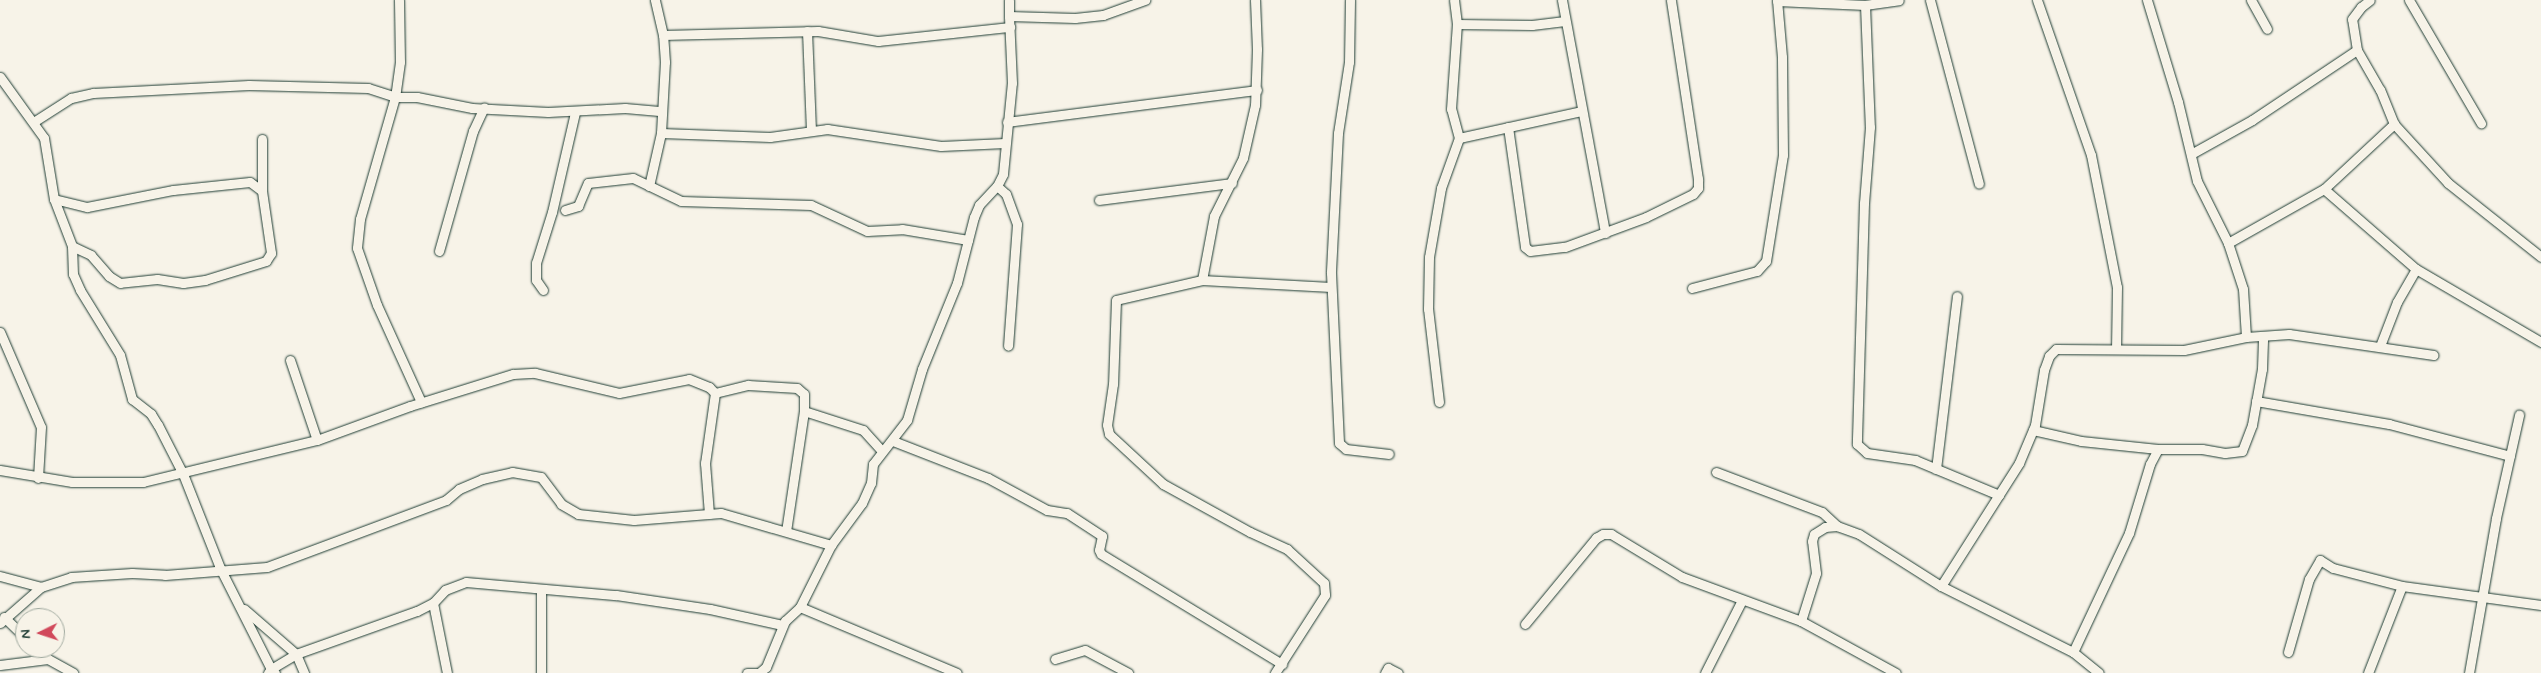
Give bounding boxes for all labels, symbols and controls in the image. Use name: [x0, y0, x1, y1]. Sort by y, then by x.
north arrow: [15, 608, 65, 658]
text: N: [17, 629, 35, 639]

